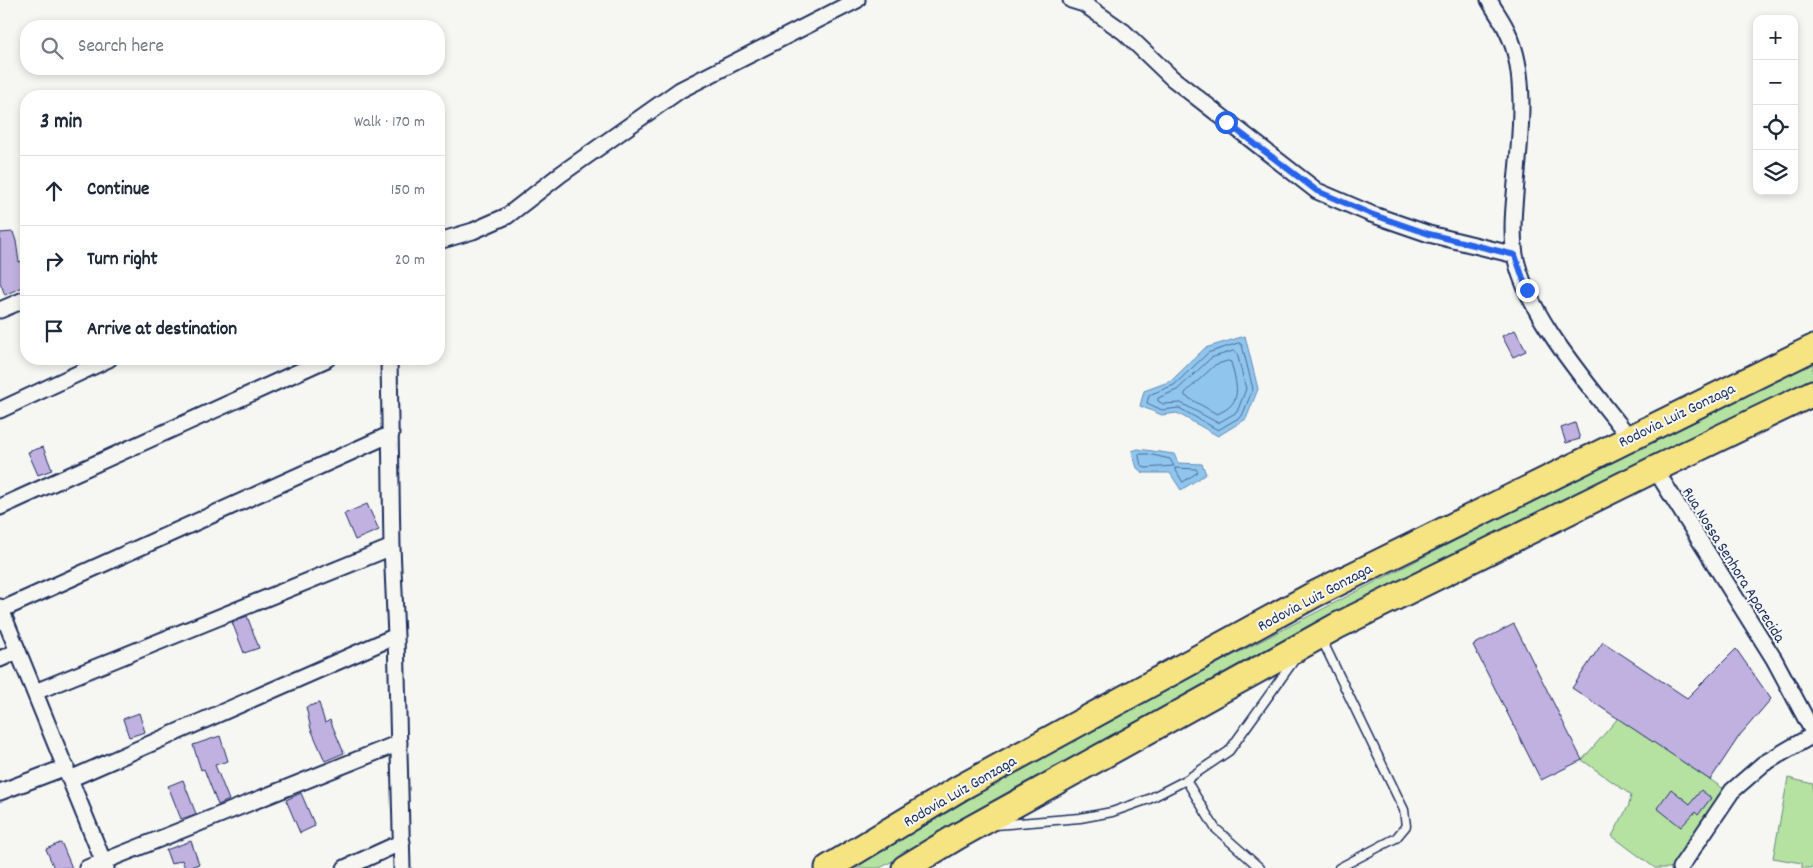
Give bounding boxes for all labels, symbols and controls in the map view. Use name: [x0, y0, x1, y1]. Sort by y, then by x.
map controls: [1753, 15, 1798, 195]
button: +: [1753, 15, 1798, 60]
search box: [20, 20, 445, 75]
icon: search: [38, 34, 66, 62]
text: Search here: [78, 34, 164, 61]
button: −: [1753, 60, 1798, 105]
button: locate: [1753, 105, 1798, 150]
text: 3 min: [40, 108, 82, 138]
text: Walk · 170 m: [354, 111, 425, 134]
route start: [1215, 111, 1238, 134]
button: layers: [1753, 150, 1798, 195]
icon: ahead: [40, 177, 68, 205]
text: Continue: [87, 177, 149, 204]
text: 150 m: [391, 179, 425, 202]
icon: right: [40, 247, 68, 275]
text: Turn right: [87, 247, 158, 274]
text: 20 m: [395, 249, 425, 272]
route end: [1516, 279, 1539, 302]
icon: arrive: [40, 317, 68, 345]
text: Arrive at destination: [87, 317, 237, 344]
street label: Rodovia Luiz Gonzaga: [1615, 378, 1740, 454]
street label: Rua Nossa Senhora Aparecida: [1676, 483, 1790, 648]
street label: Rodovia Luiz Gonzaga: [1254, 558, 1377, 638]
street label: Rodovia Luiz Gonzaga: [899, 750, 1021, 834]

